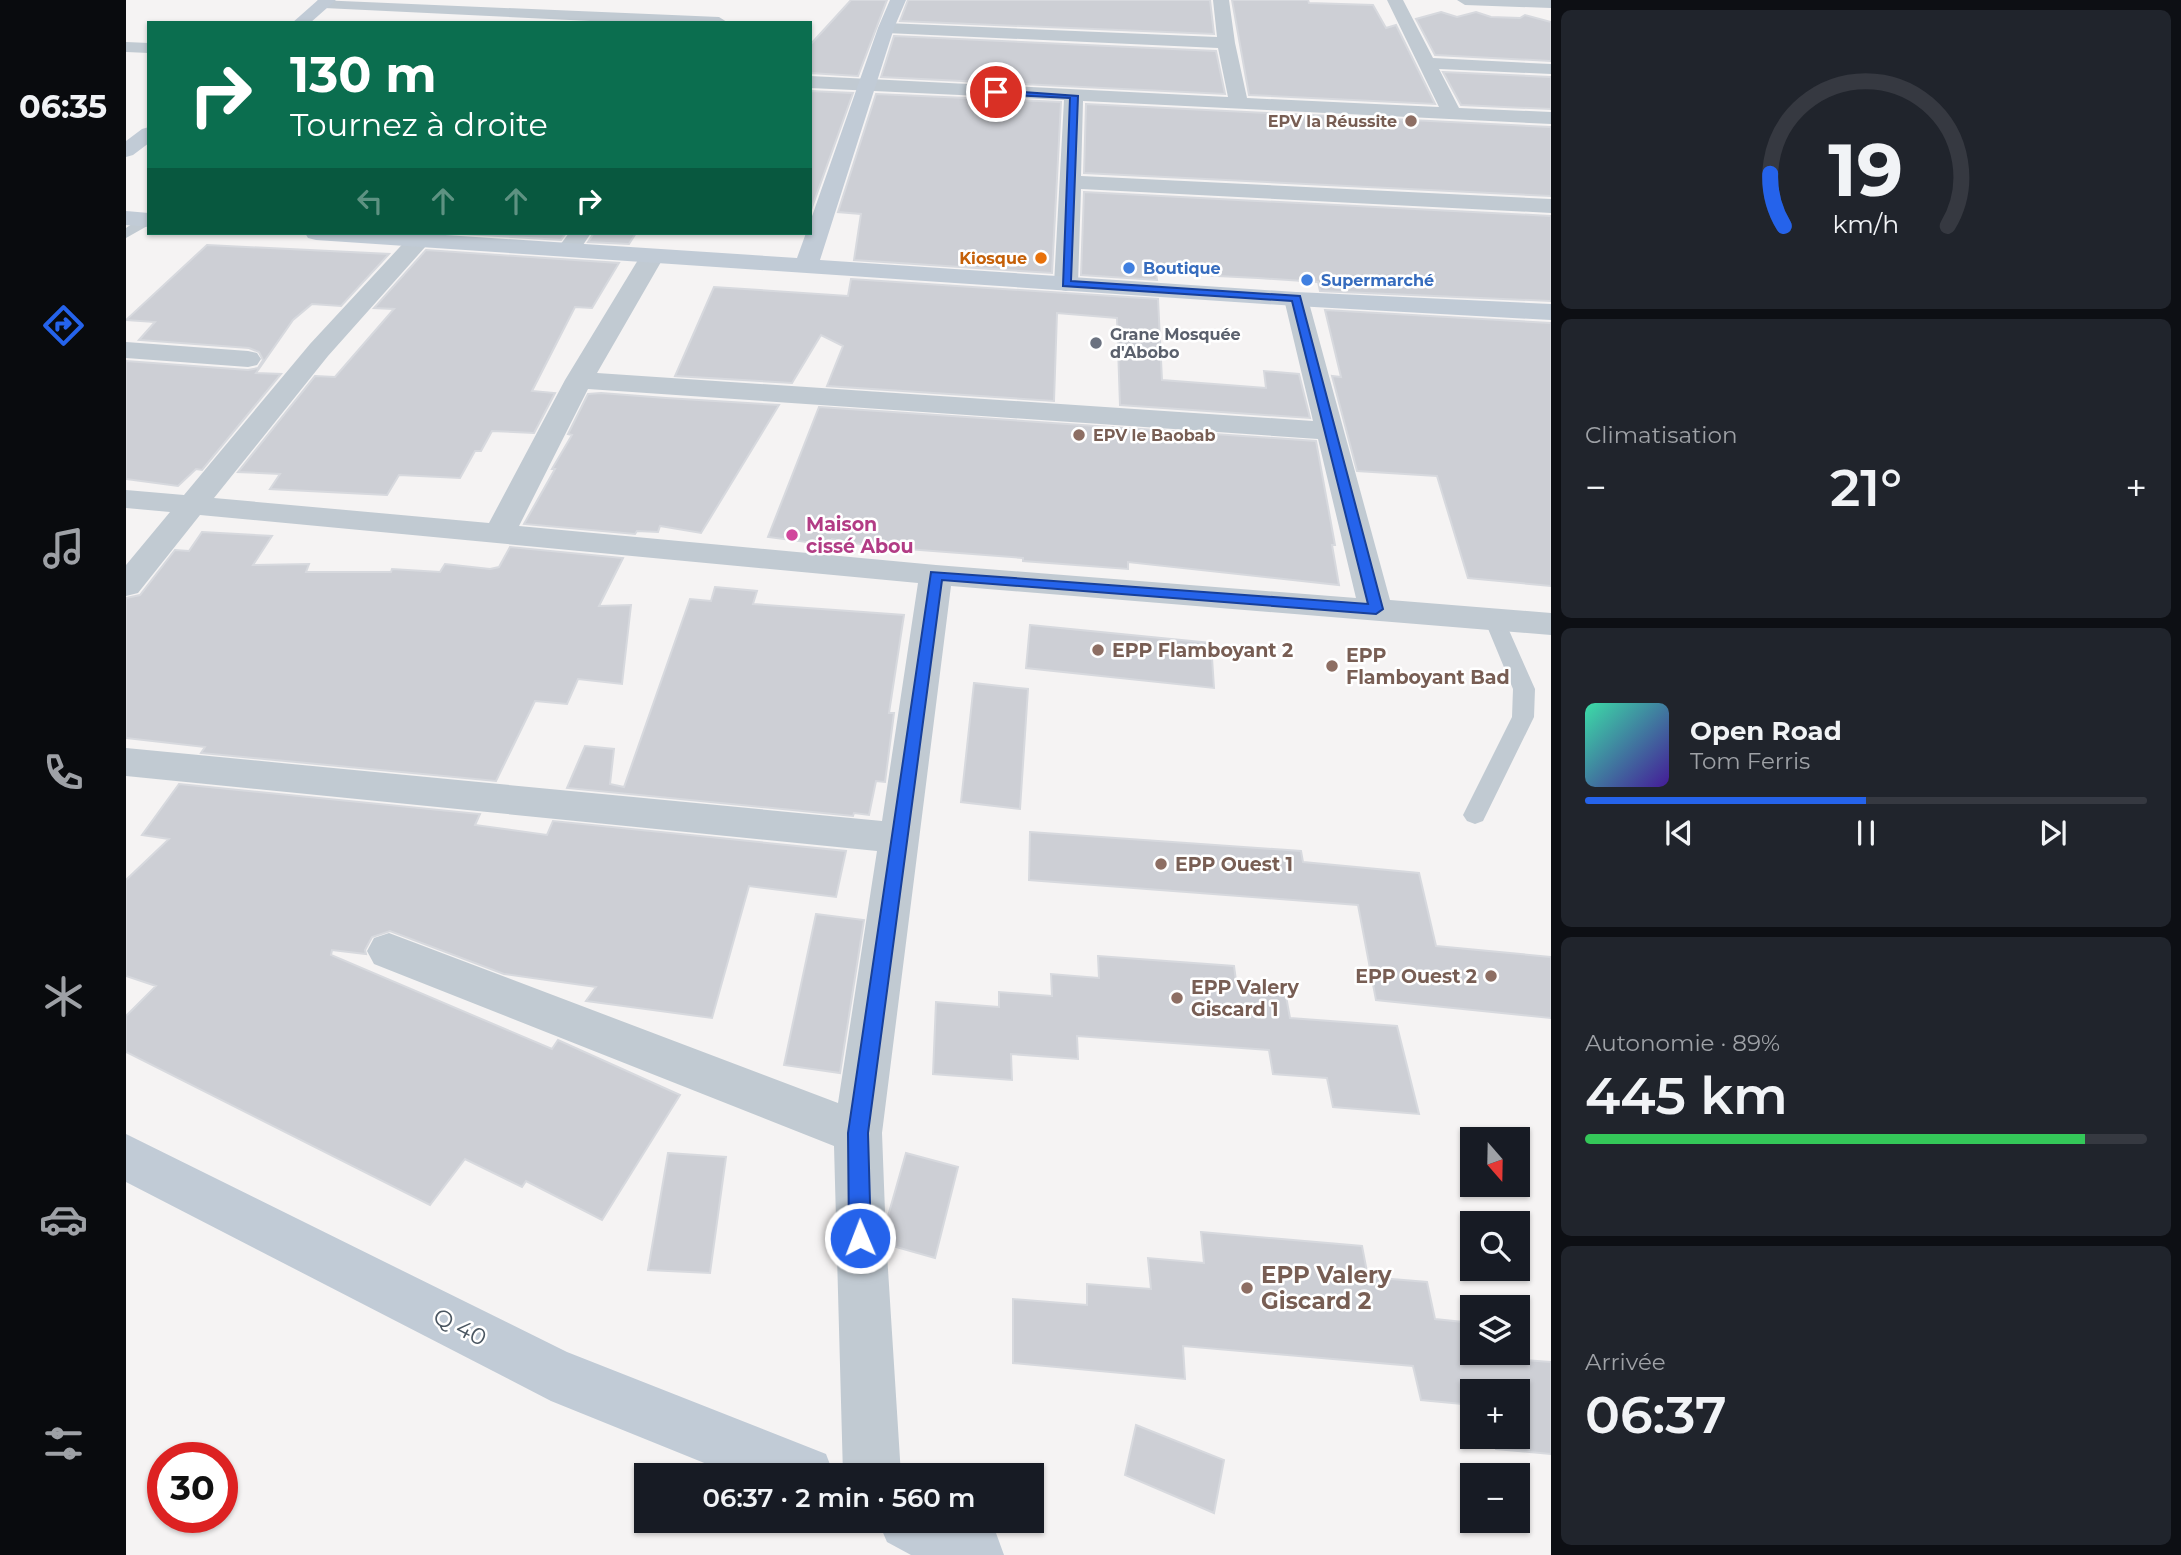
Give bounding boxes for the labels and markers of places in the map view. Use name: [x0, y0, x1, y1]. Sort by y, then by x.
pin: [966, 62, 1026, 122]
place label: EPV la Réussite: [1268, 112, 1397, 131]
marker: EPV la Réussite: [1403, 113, 1419, 129]
place label: Kiosque: [959, 249, 1027, 268]
marker: Kiosque: [1033, 250, 1049, 266]
place label: Boutique: [1143, 259, 1221, 278]
marker: Boutique: [1121, 260, 1137, 276]
place label: Supermarché: [1321, 271, 1434, 290]
marker: Supermarché: [1299, 272, 1315, 288]
place label: Grane Mosquée d'Abobo: [1110, 325, 1241, 362]
marker: Grane Mosquée d'Abobo: [1088, 335, 1104, 351]
place label: EPV le Baobab: [1093, 426, 1216, 445]
marker: EPV le Baobab: [1071, 427, 1087, 443]
place label: Maison cissé Abou: [806, 513, 914, 558]
marker: Maison cissé Abou: [784, 527, 800, 543]
place label: EPP Flamboyant 2: [1112, 639, 1293, 662]
marker: EPP Flamboyant 2: [1090, 642, 1106, 658]
place label: EPP Flamboyant Bad: [1346, 644, 1510, 689]
marker: EPP Flamboyant Bad: [1324, 658, 1340, 674]
place label: EPP Ouest 1: [1175, 853, 1293, 876]
marker: EPP Ouest 1: [1153, 856, 1169, 872]
place label: EPP Ouest 2: [1355, 965, 1477, 988]
marker: EPP Ouest 2: [1483, 968, 1499, 984]
place label: EPP Valery Giscard 1: [1191, 976, 1300, 1021]
marker: EPP Valery Giscard 1: [1169, 990, 1185, 1006]
place label: EPP Valery Giscard 2: [1261, 1261, 1392, 1315]
marker: EPP Valery Giscard 2: [1239, 1280, 1255, 1296]

